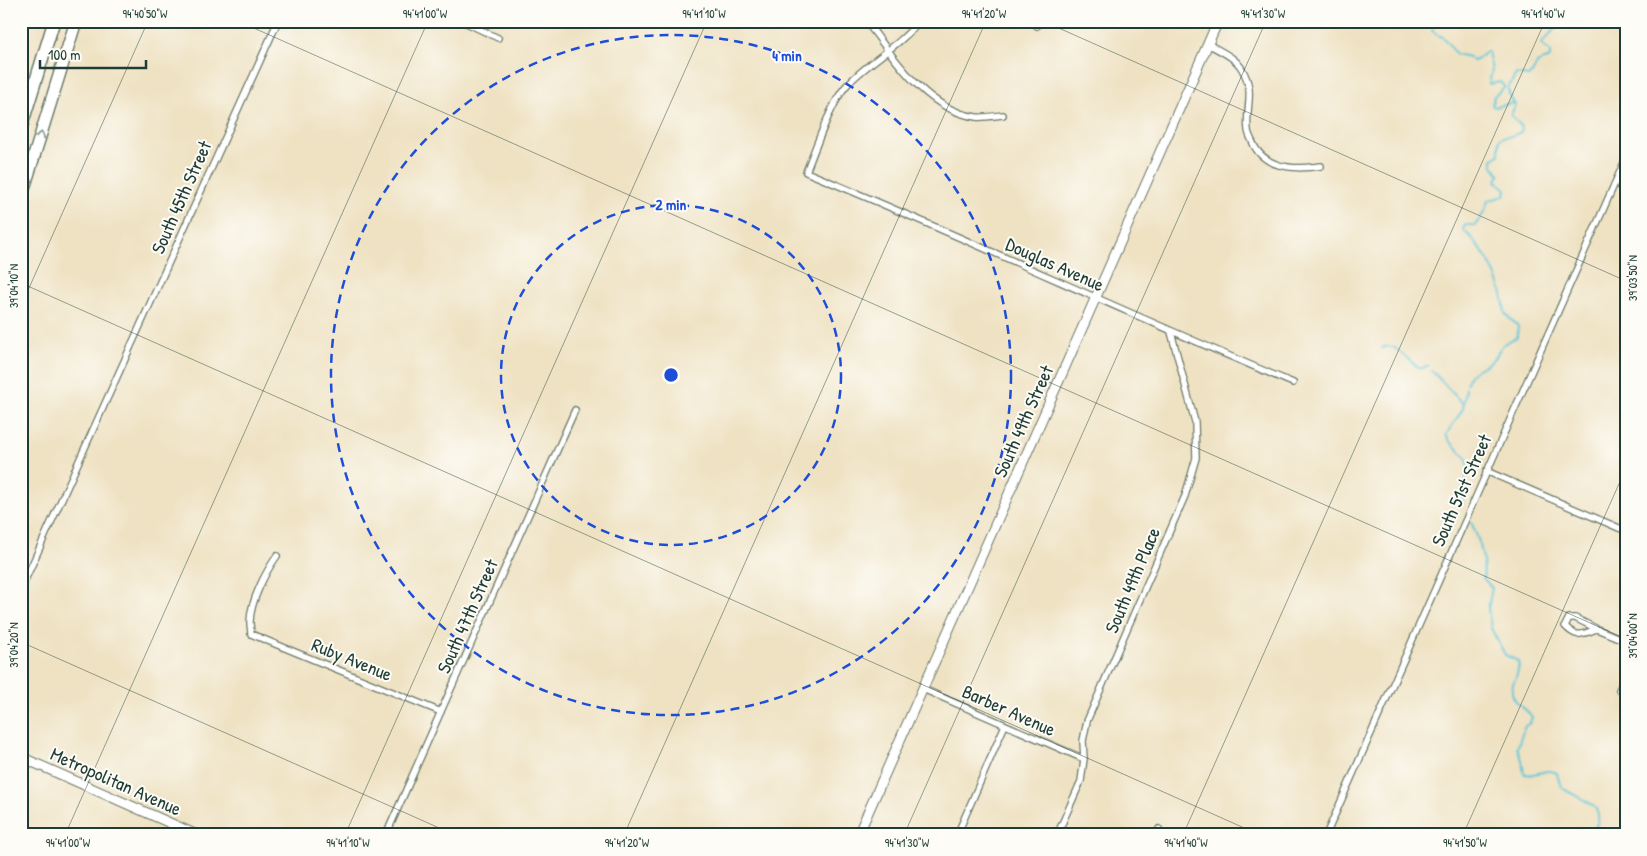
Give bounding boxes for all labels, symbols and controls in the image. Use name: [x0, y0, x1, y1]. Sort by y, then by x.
text: 94°40'50"W: [122, 5, 168, 22]
text: 94°41'00"W: [403, 5, 448, 22]
text: 94°41'10"W: [682, 5, 726, 22]
text: 94°41'20"W: [962, 5, 1007, 22]
text: 94°41'30"W: [1241, 5, 1286, 22]
text: 94°41'40"W: [1521, 5, 1565, 22]
scale bar: [40, 38, 146, 70]
text: 100 m: [48, 44, 81, 65]
text: 4 min: [772, 45, 802, 66]
one-way arrow: [35, 131, 45, 140]
street label: South 45th Street: [144, 136, 218, 258]
text: 2 min: [656, 194, 687, 215]
street label: Douglas Avenue: [1002, 231, 1109, 297]
text: 39°03'50"N: [1624, 255, 1641, 301]
text: 39°04'10"N: [5, 264, 22, 308]
street label: South 49th Street: [987, 360, 1059, 481]
centre of rings: [662, 366, 680, 384]
street label: South 51st Street: [1425, 429, 1498, 550]
street label: South 49th Place: [1098, 523, 1166, 637]
street label: South 47th Street: [430, 554, 504, 677]
text: 39°04'00"N: [1624, 613, 1641, 659]
text: 39°04'20"N: [5, 622, 22, 668]
street label: Ruby Avenue: [308, 631, 397, 687]
street label: Barber Avenue: [958, 678, 1060, 742]
street label: Metropolitan Avenue: [46, 741, 186, 822]
text: 94°41'00"W: [46, 834, 91, 851]
text: 94°41'10"W: [326, 834, 370, 851]
text: 94°41'20"W: [605, 834, 650, 851]
text: 94°41'30"W: [885, 834, 930, 851]
text: 94°41'40"W: [1164, 834, 1208, 851]
text: 94°41'50"W: [1443, 834, 1488, 851]

